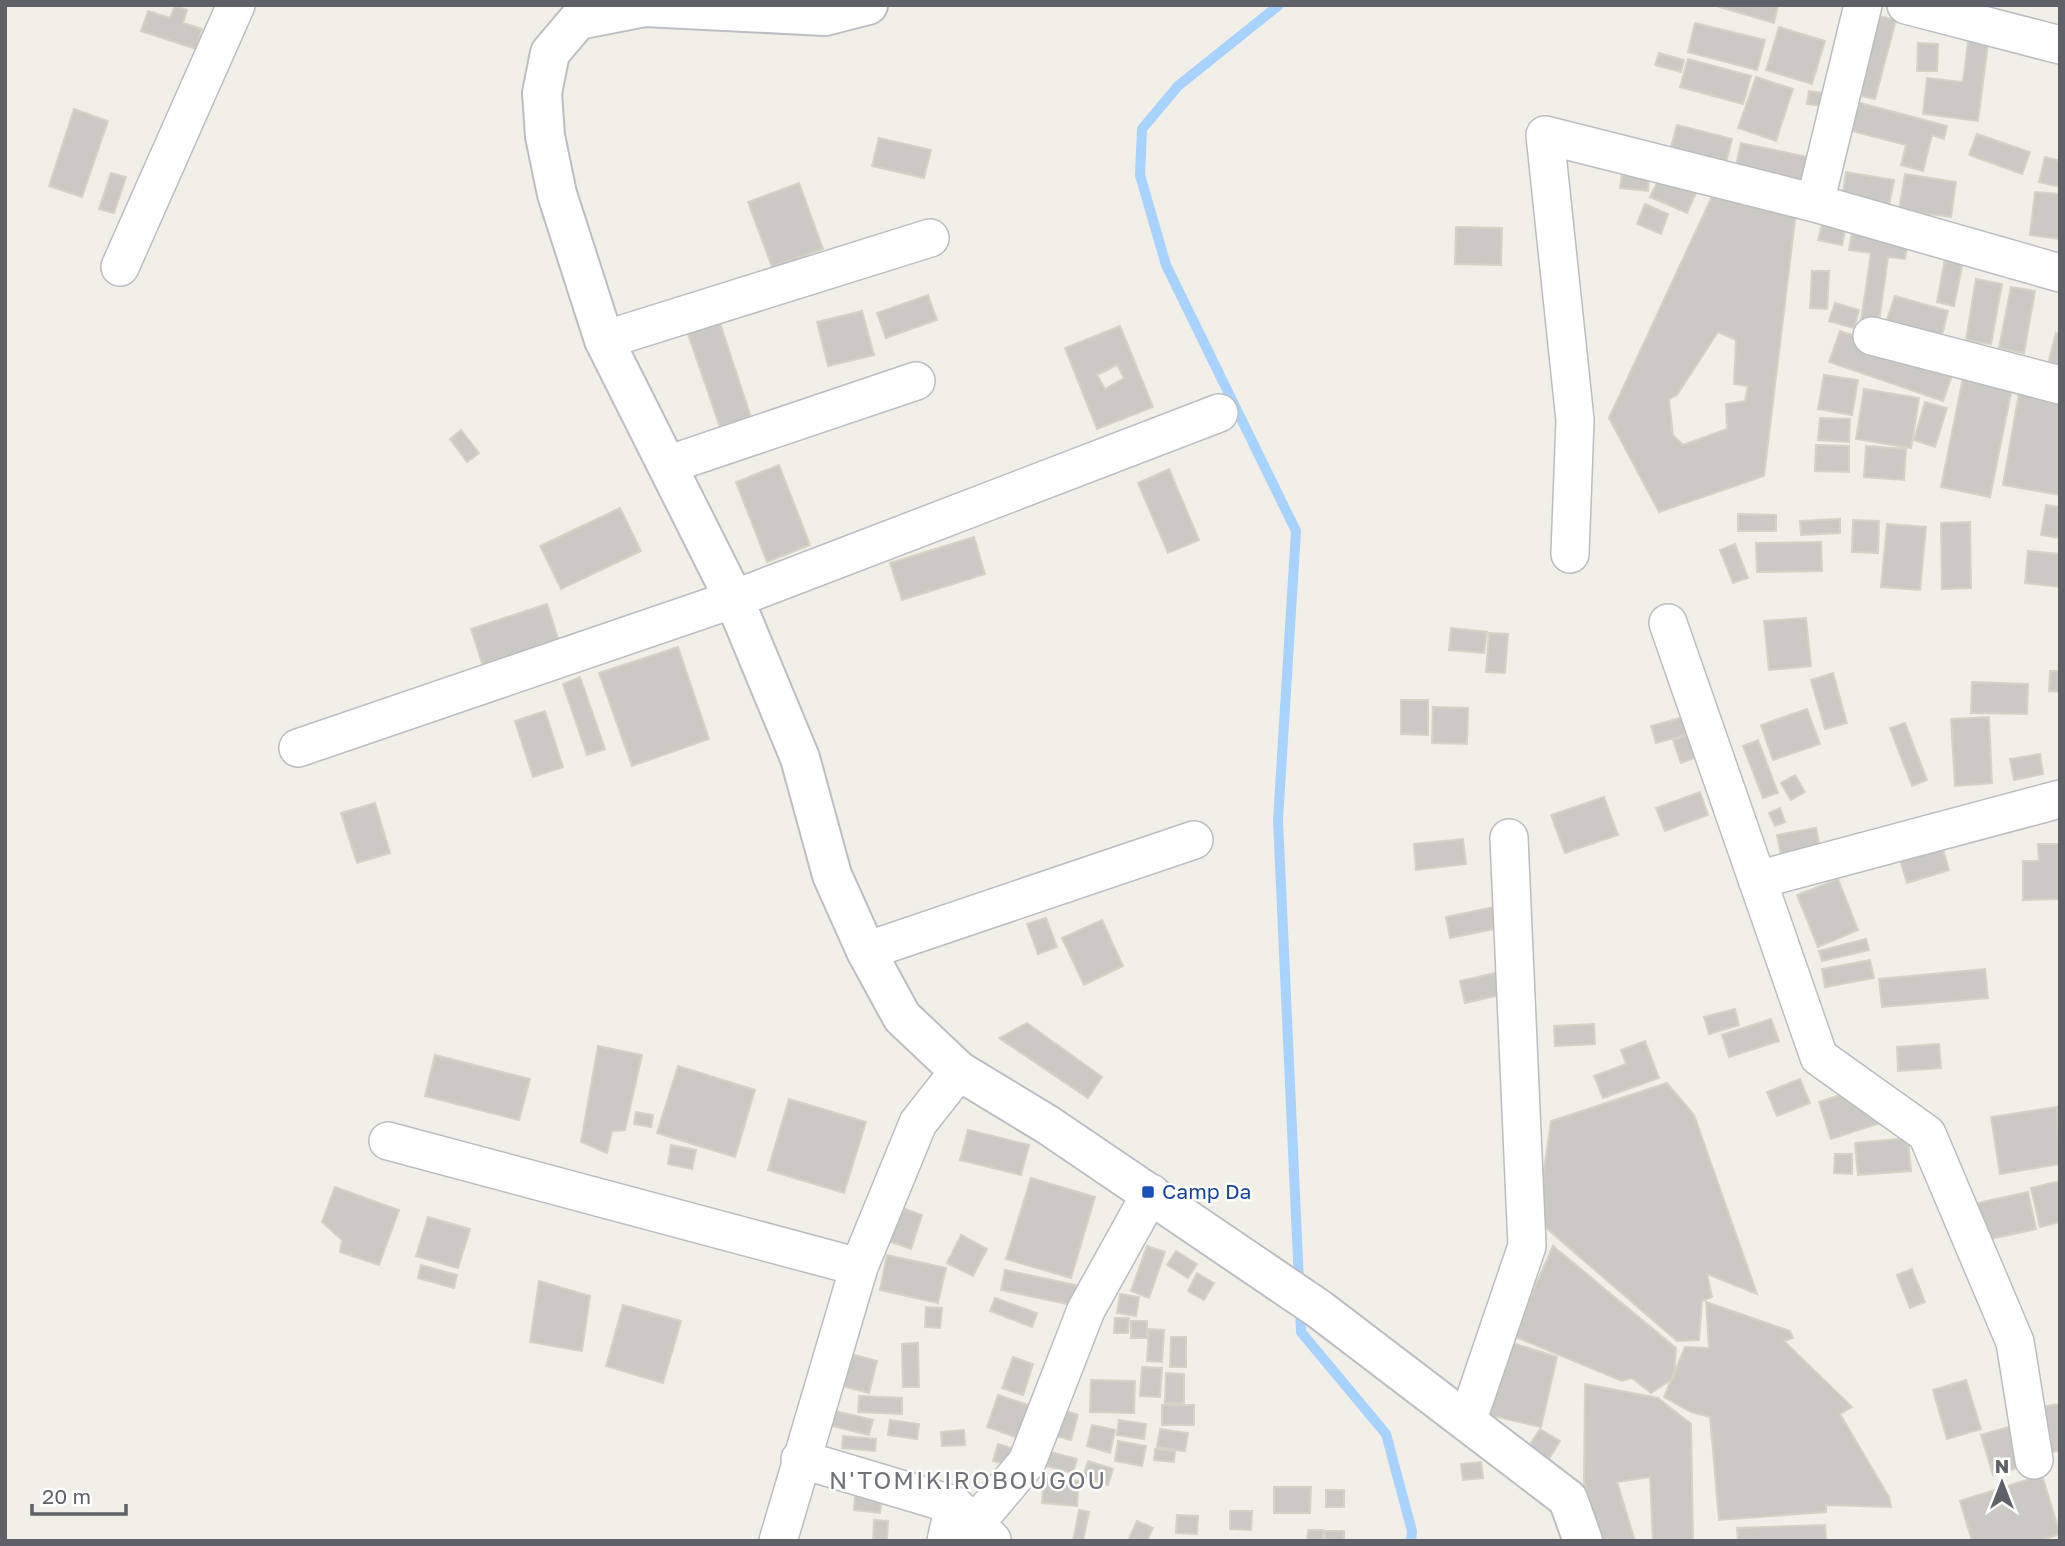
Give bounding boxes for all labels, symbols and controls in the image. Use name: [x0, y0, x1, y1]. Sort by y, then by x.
place label: Camp Da: [1162, 1178, 1251, 1204]
marker: Camp Da: [1140, 1184, 1156, 1200]
north arrow: [1967, 1448, 2037, 1518]
text: N: [1995, 1454, 2009, 1477]
district label: N'TOMIKIROBOUGOU: [829, 1465, 1107, 1494]
scale bar: [32, 1472, 126, 1516]
text: 20 m: [42, 1483, 91, 1509]

